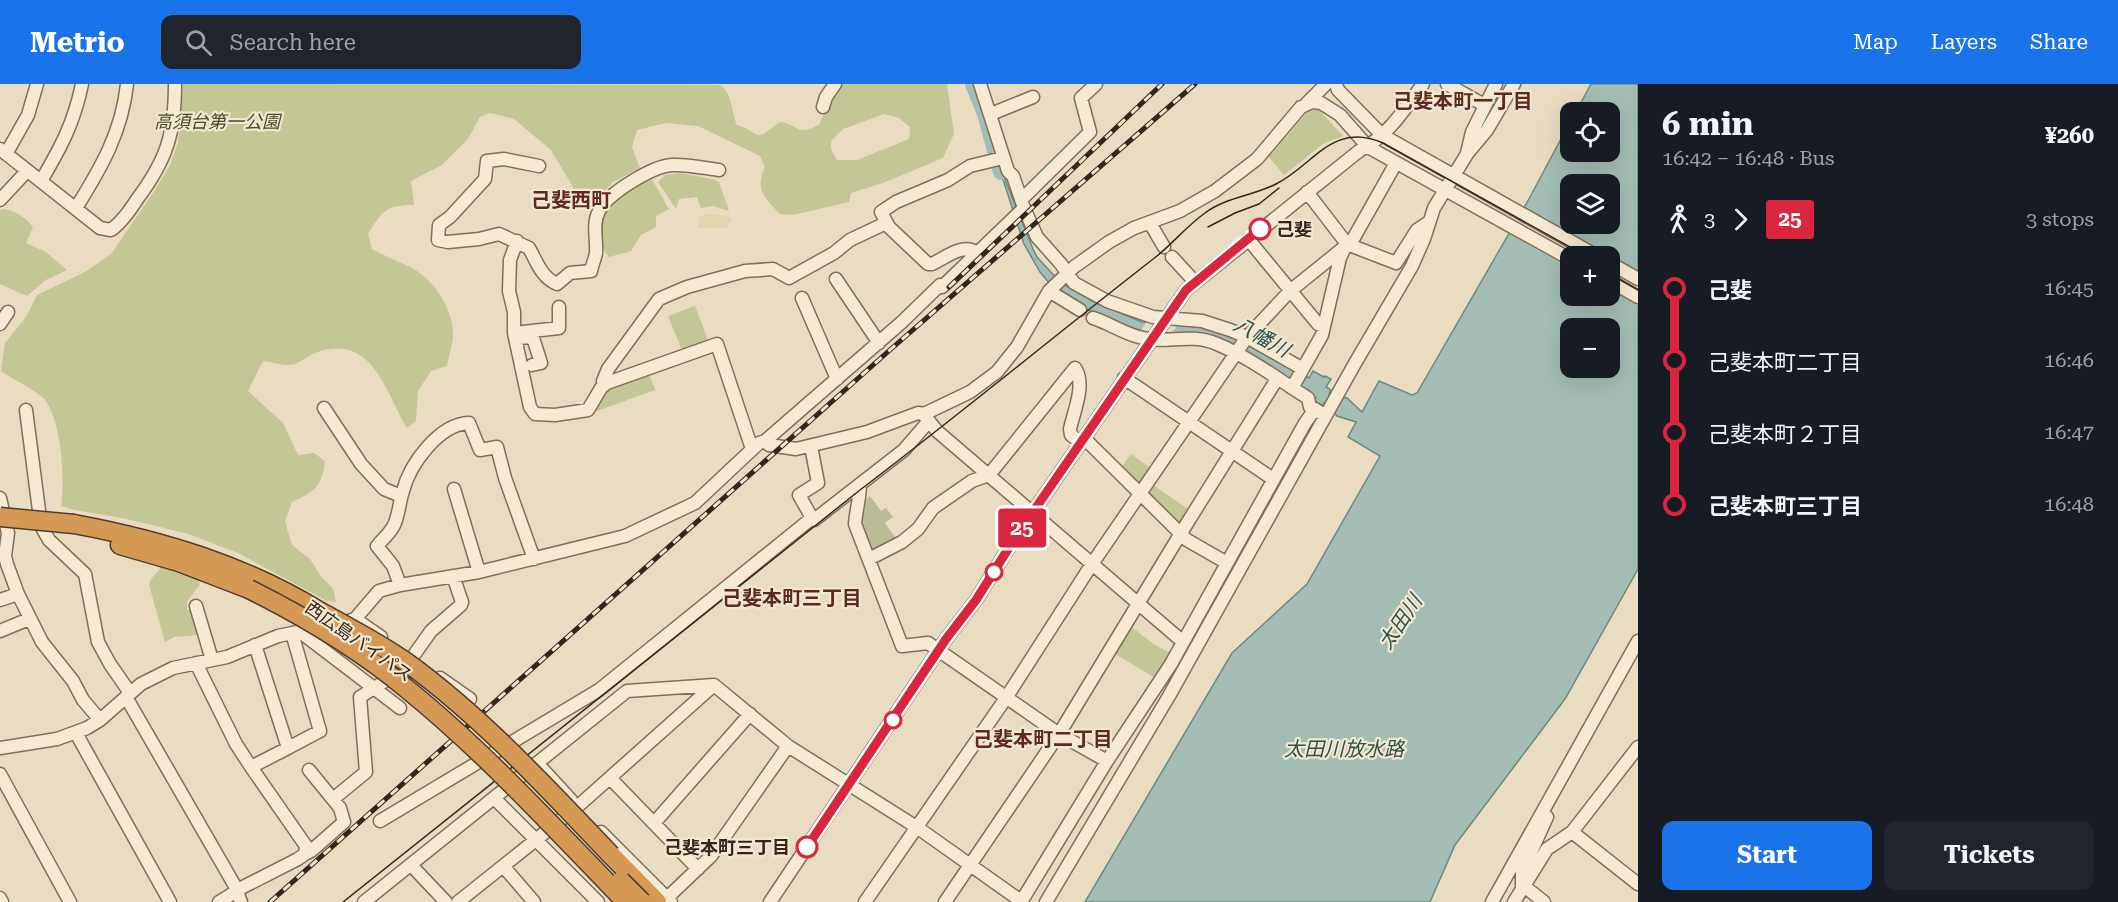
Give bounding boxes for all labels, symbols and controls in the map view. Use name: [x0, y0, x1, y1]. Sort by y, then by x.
search box: [161, 15, 581, 69]
text: Metrio: [30, 26, 125, 59]
icon: search: [182, 26, 215, 59]
text: Search here: [230, 30, 356, 55]
text: Map: [1853, 30, 1898, 54]
text: Layers: [1931, 30, 1997, 54]
text: Share: [2030, 30, 2088, 54]
district label: 己斐本町一丁目: [1393, 89, 1533, 113]
map controls: [1560, 102, 1620, 378]
button: locate: [1560, 102, 1620, 162]
text: 6 min: [1662, 104, 1754, 143]
park label: 高須台第一公園: [154, 111, 283, 132]
text: ¥260: [2045, 123, 2094, 148]
text: 16:42 – 16:48 · Bus: [1662, 146, 1834, 170]
button: layers: [1560, 174, 1620, 234]
district label: 己斐西町: [531, 188, 611, 212]
icon: walk: [1662, 203, 1695, 236]
icon: forward: [1724, 203, 1757, 236]
text: 3: [1704, 207, 1715, 231]
text: 25: [1778, 207, 1802, 231]
text: 3 stops: [2026, 207, 2094, 231]
marker: 己斐: [1249, 218, 1271, 240]
place label: 己斐: [1276, 219, 1312, 240]
button: +: [1560, 246, 1620, 306]
text: 16:45: [2044, 276, 2094, 300]
text: 己斐: [1708, 278, 1752, 303]
water label: 八幡川: [1230, 312, 1296, 363]
button: −: [1560, 318, 1620, 378]
text: 16:46: [2044, 348, 2094, 372]
text: 己斐本町二丁目: [1708, 350, 1862, 375]
text: 16:47: [2044, 420, 2094, 444]
text: 己斐本町２丁目: [1708, 422, 1862, 447]
text: 16:48: [2044, 492, 2094, 516]
text: 己斐本町三丁目: [1708, 494, 1862, 519]
line badge: 25: [995, 508, 1049, 548]
text: 25: [1010, 516, 1034, 540]
unlabelled marker: [985, 563, 1003, 581]
district label: 己斐本町三丁目: [722, 586, 862, 610]
water label: 太田川: [1373, 589, 1428, 654]
street label: 西広島バイパス: [302, 596, 416, 686]
unlabelled marker: [884, 711, 902, 729]
district label: 己斐本町二丁目: [973, 727, 1113, 751]
water label: 太田川放水路: [1284, 737, 1406, 761]
button: Start: [1662, 821, 1872, 890]
button: Tickets: [1884, 821, 2094, 890]
marker: 己斐本町三丁目: [796, 836, 818, 858]
place label: 己斐本町三丁目: [664, 837, 790, 858]

